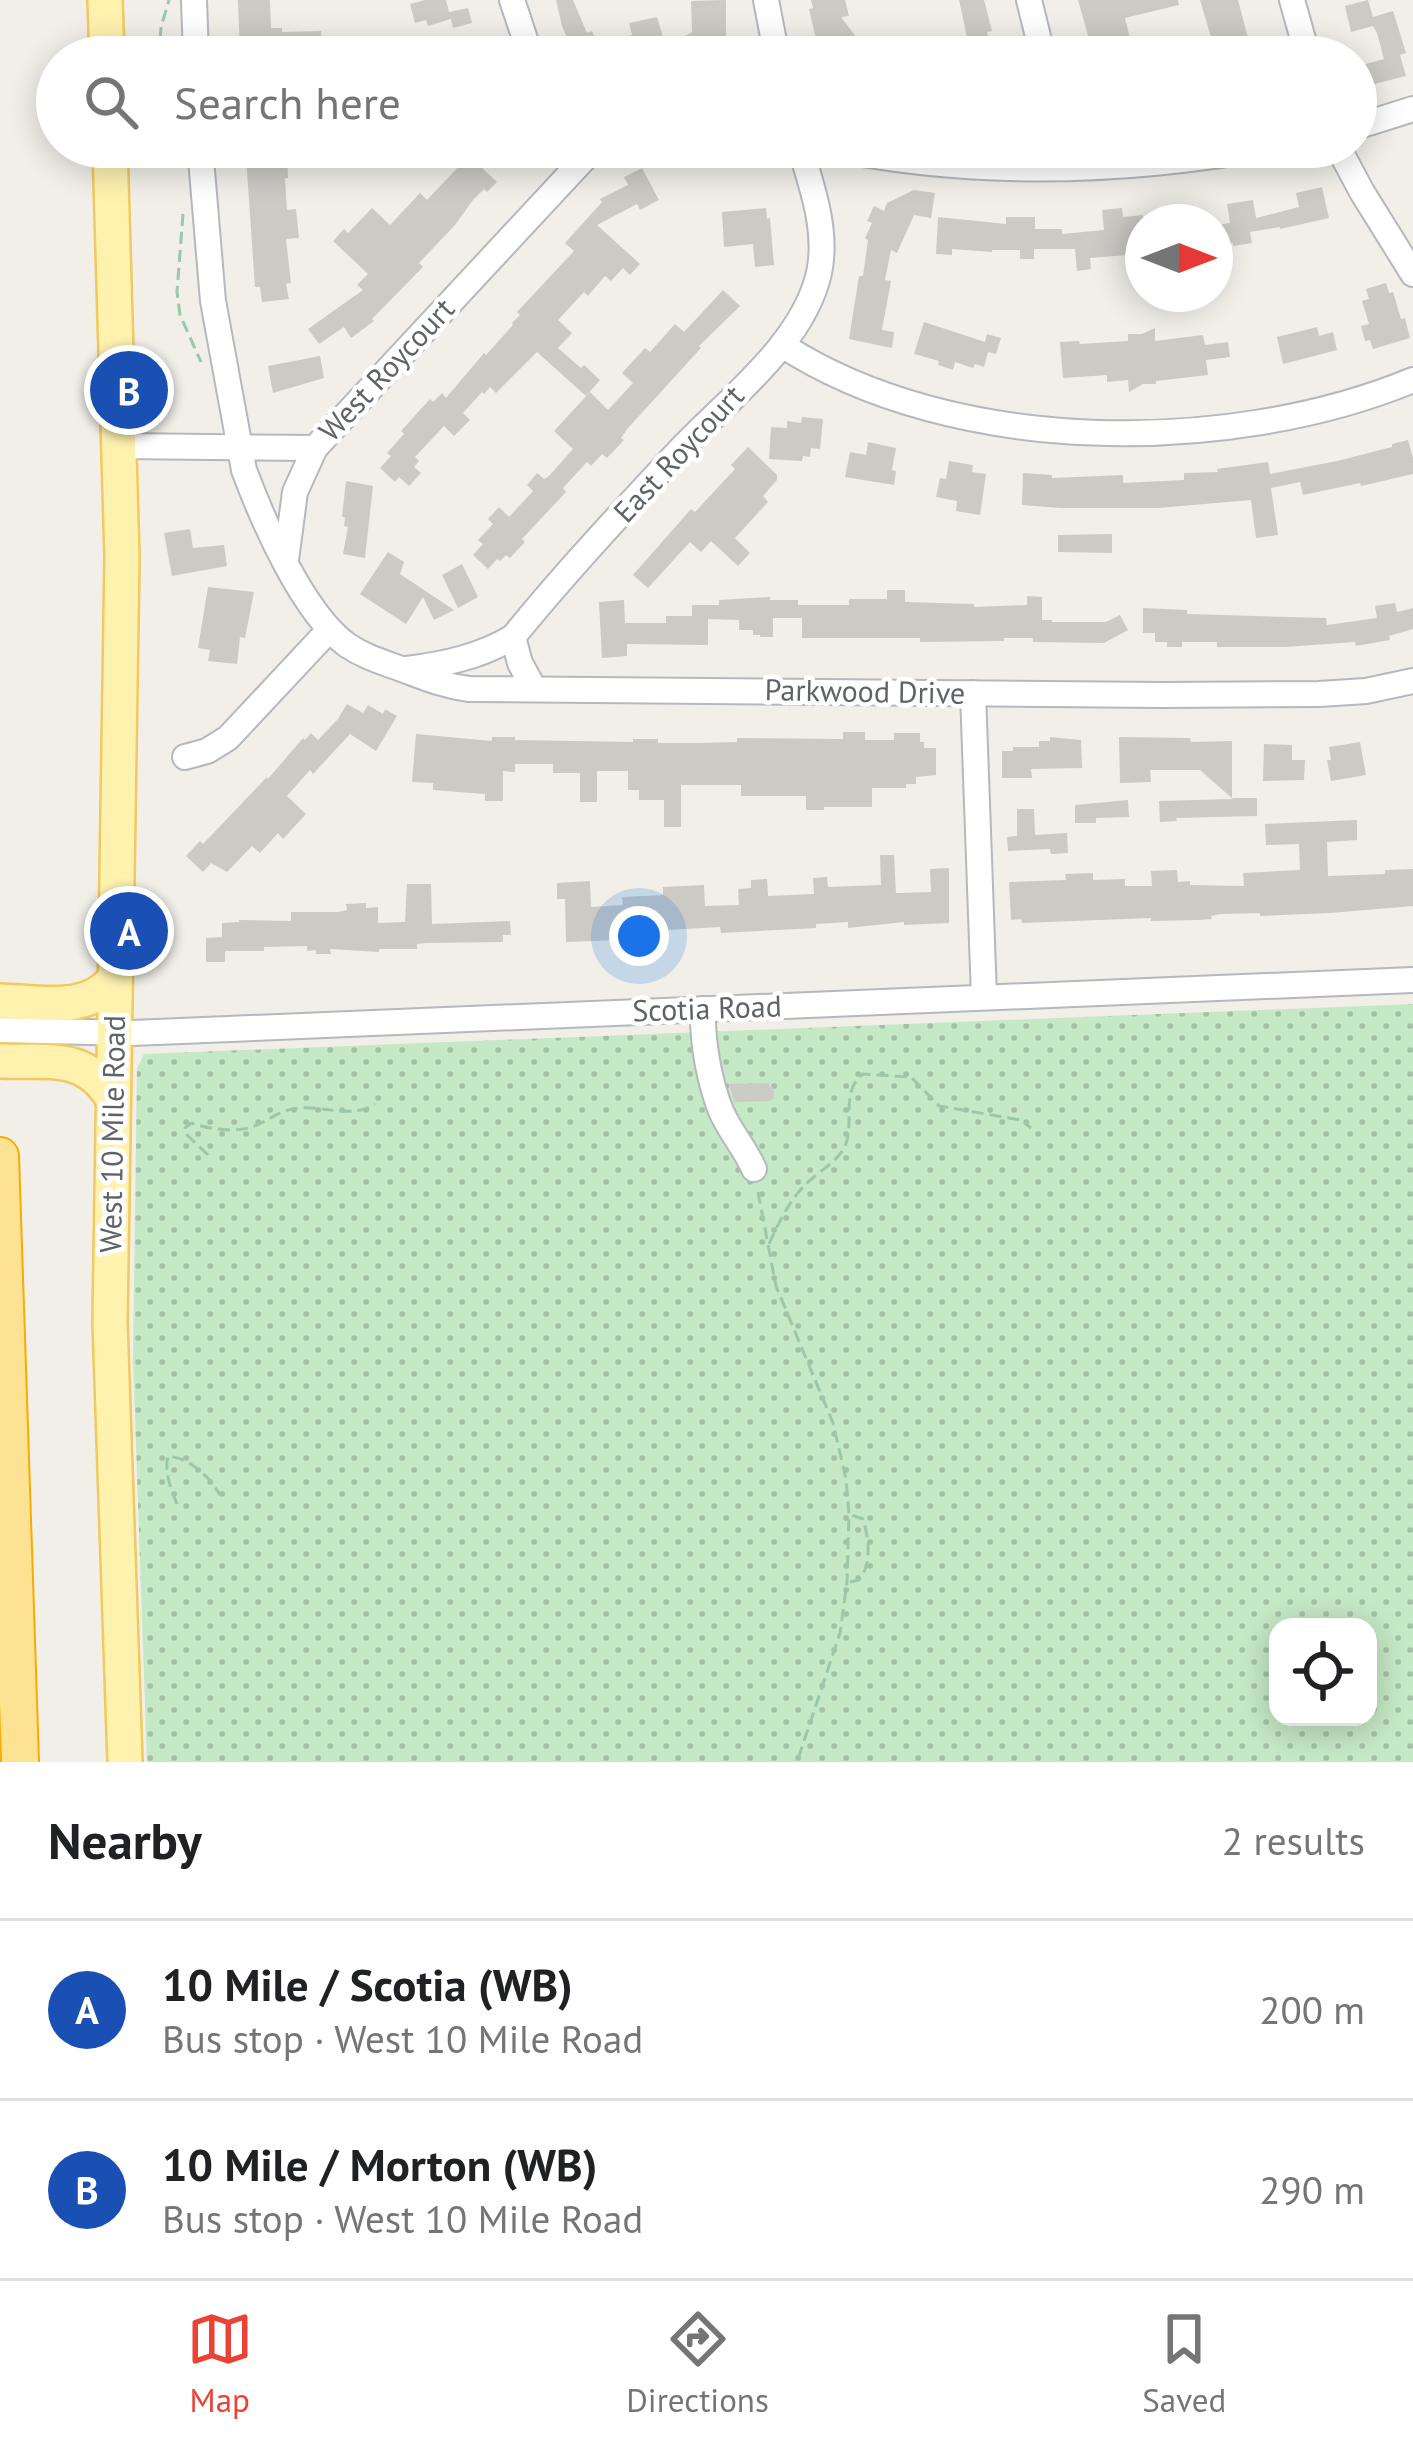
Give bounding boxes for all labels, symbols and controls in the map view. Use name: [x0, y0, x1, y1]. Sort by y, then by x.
search box: [36, 36, 1377, 168]
icon: search: [78, 69, 144, 135]
text: Search here: [174, 73, 401, 131]
north arrow: [1125, 204, 1233, 312]
street label: West Roycourt: [310, 289, 462, 449]
pin: B: [90, 345, 168, 435]
street label: East Roycourt: [604, 376, 751, 530]
street label: Parkwood Drive: [764, 669, 966, 712]
pin: A: [90, 886, 168, 976]
your location: [609, 906, 669, 966]
street label: Scotia Road: [632, 985, 782, 1030]
street label: West 10 Mile Road: [90, 1015, 133, 1253]
map controls: [1269, 1618, 1377, 1726]
button: locate: [1269, 1618, 1377, 1726]
text: Nearby: [48, 1807, 202, 1873]
text: 2 results: [1222, 1815, 1365, 1866]
text: 10 Mile / Scotia (WB): [162, 1955, 573, 2013]
text: A: [75, 1984, 99, 2035]
text: 200 m: [1259, 1984, 1365, 2035]
text: Bus stop · West 10 Mile Road: [162, 2013, 643, 2064]
text: 10 Mile / Morton (WB): [162, 2135, 597, 2193]
text: B: [75, 2164, 99, 2215]
text: 290 m: [1259, 2164, 1365, 2215]
text: Bus stop · West 10 Mile Road: [162, 2193, 643, 2244]
tab: Map: [187, 2306, 253, 2421]
tab: Directions: [626, 2306, 769, 2421]
tab: Saved: [1142, 2306, 1226, 2421]

